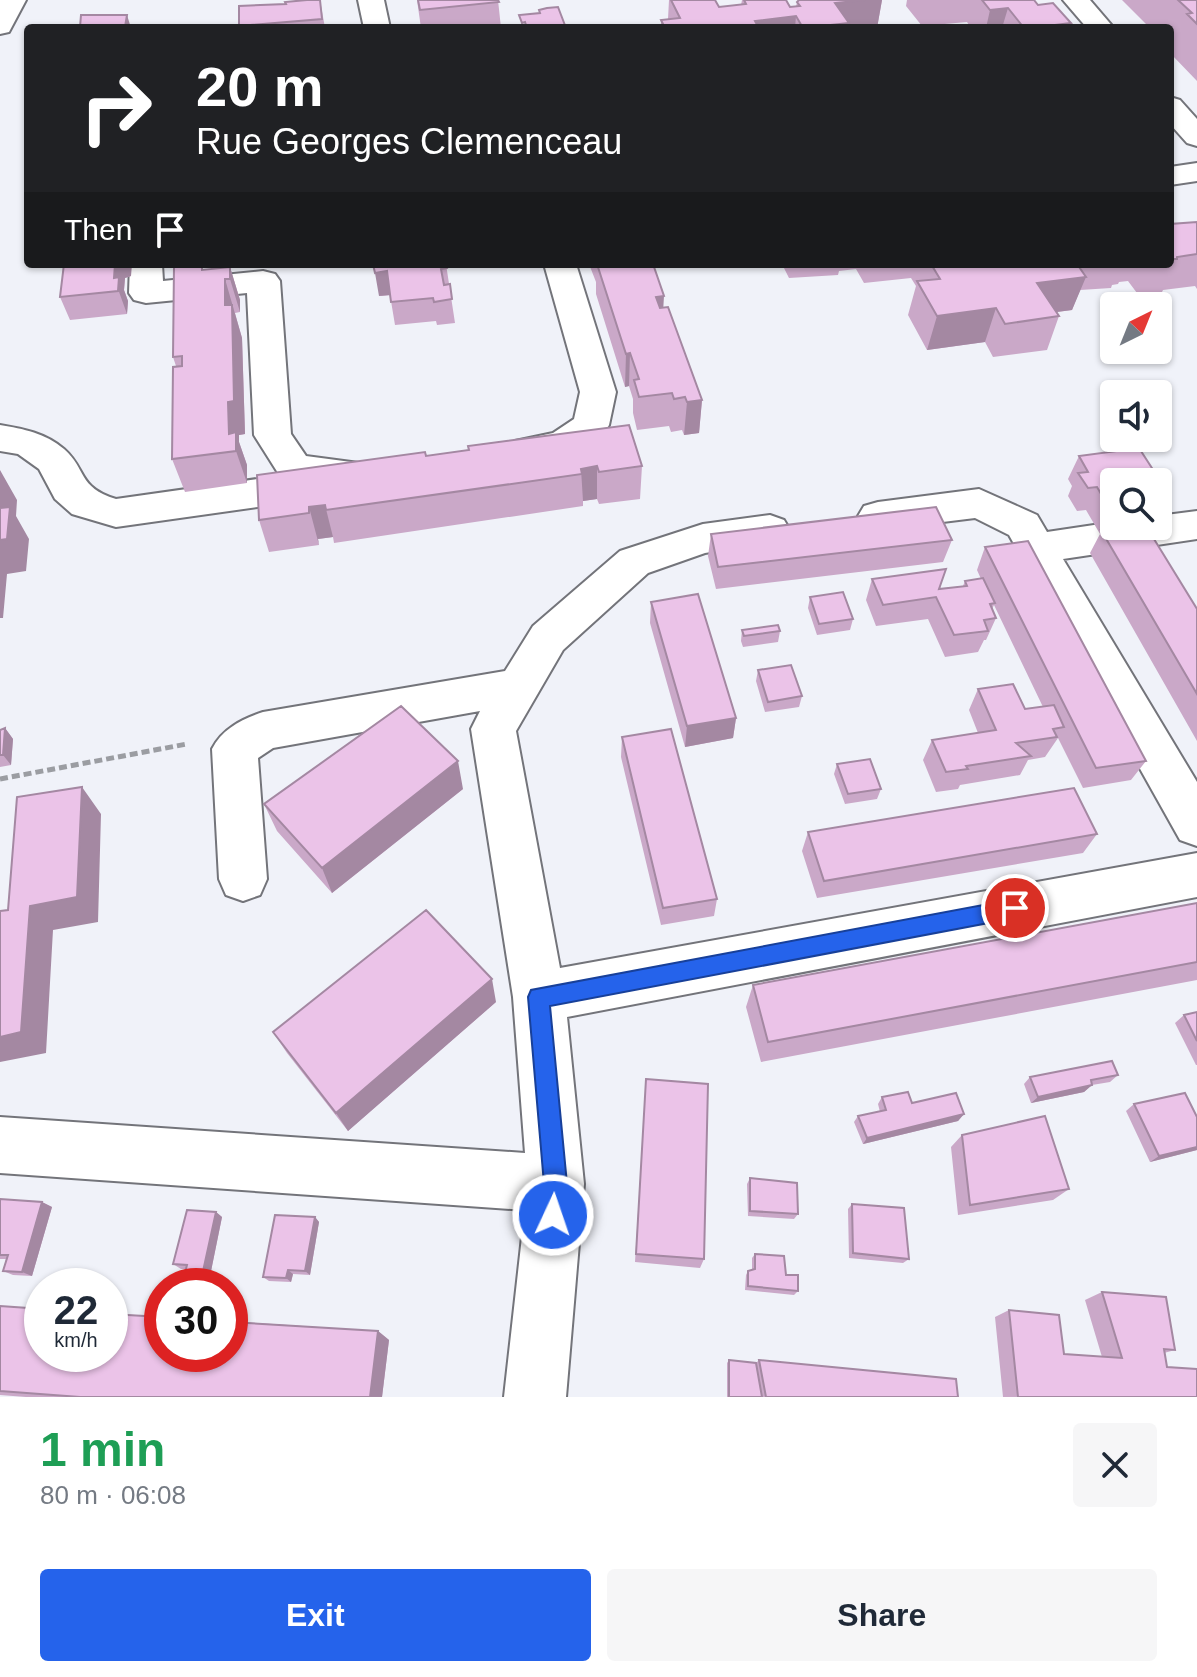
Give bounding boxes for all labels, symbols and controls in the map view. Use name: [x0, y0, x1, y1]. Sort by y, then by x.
text: 20 m: [196, 55, 324, 118]
icon: right: [64, 56, 168, 160]
text: Rue Georges Clemenceau: [196, 121, 622, 162]
icon: arrive: [148, 208, 192, 252]
text: Then: [64, 213, 132, 246]
north arrow: [1100, 292, 1172, 364]
map controls: [1100, 292, 1172, 540]
button: sound: [1100, 380, 1172, 452]
button: search: [1100, 468, 1172, 540]
pin: [981, 874, 1049, 942]
icon: arrive: [993, 886, 1037, 930]
position arrow: [511, 1173, 595, 1257]
speed limit sign: 30: [144, 1268, 248, 1372]
text: 22: [54, 1288, 98, 1332]
text: km/h: [54, 1329, 98, 1351]
text: 1 min: [40, 1423, 165, 1476]
button: close: [1073, 1423, 1157, 1507]
text: 80 m · 06:08: [40, 1480, 186, 1510]
button: Exit: [40, 1569, 591, 1661]
button: Share: [607, 1569, 1157, 1661]

